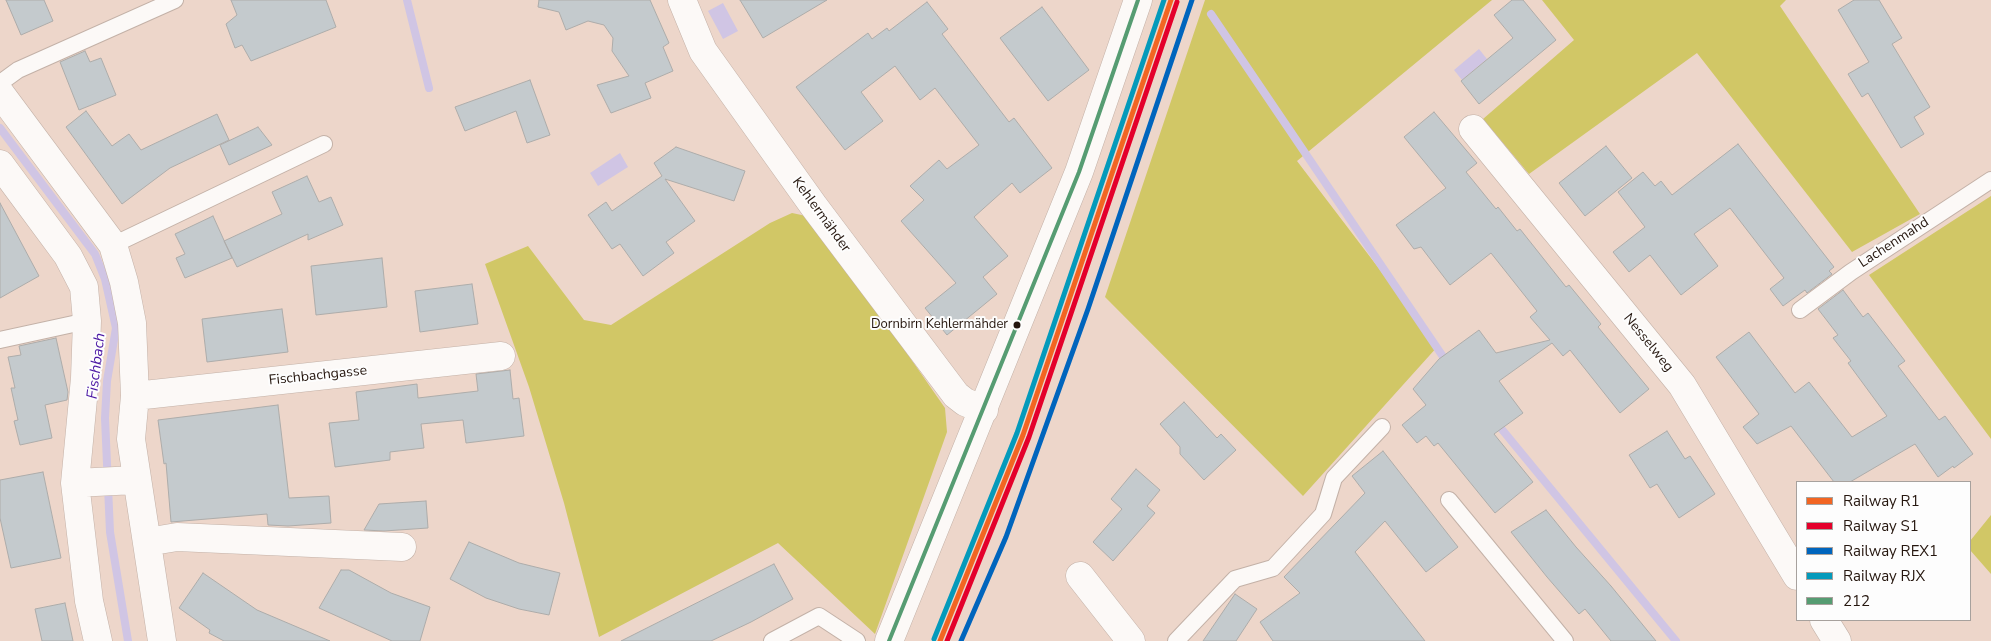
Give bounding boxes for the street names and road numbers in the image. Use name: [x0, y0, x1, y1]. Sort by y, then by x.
street label: Kehlermähder: [788, 174, 854, 256]
street label: Lachenmahd: [1856, 214, 1932, 272]
street label: Nesselweg: [1619, 311, 1677, 375]
street label: Fischbachgasse: [268, 362, 368, 390]

